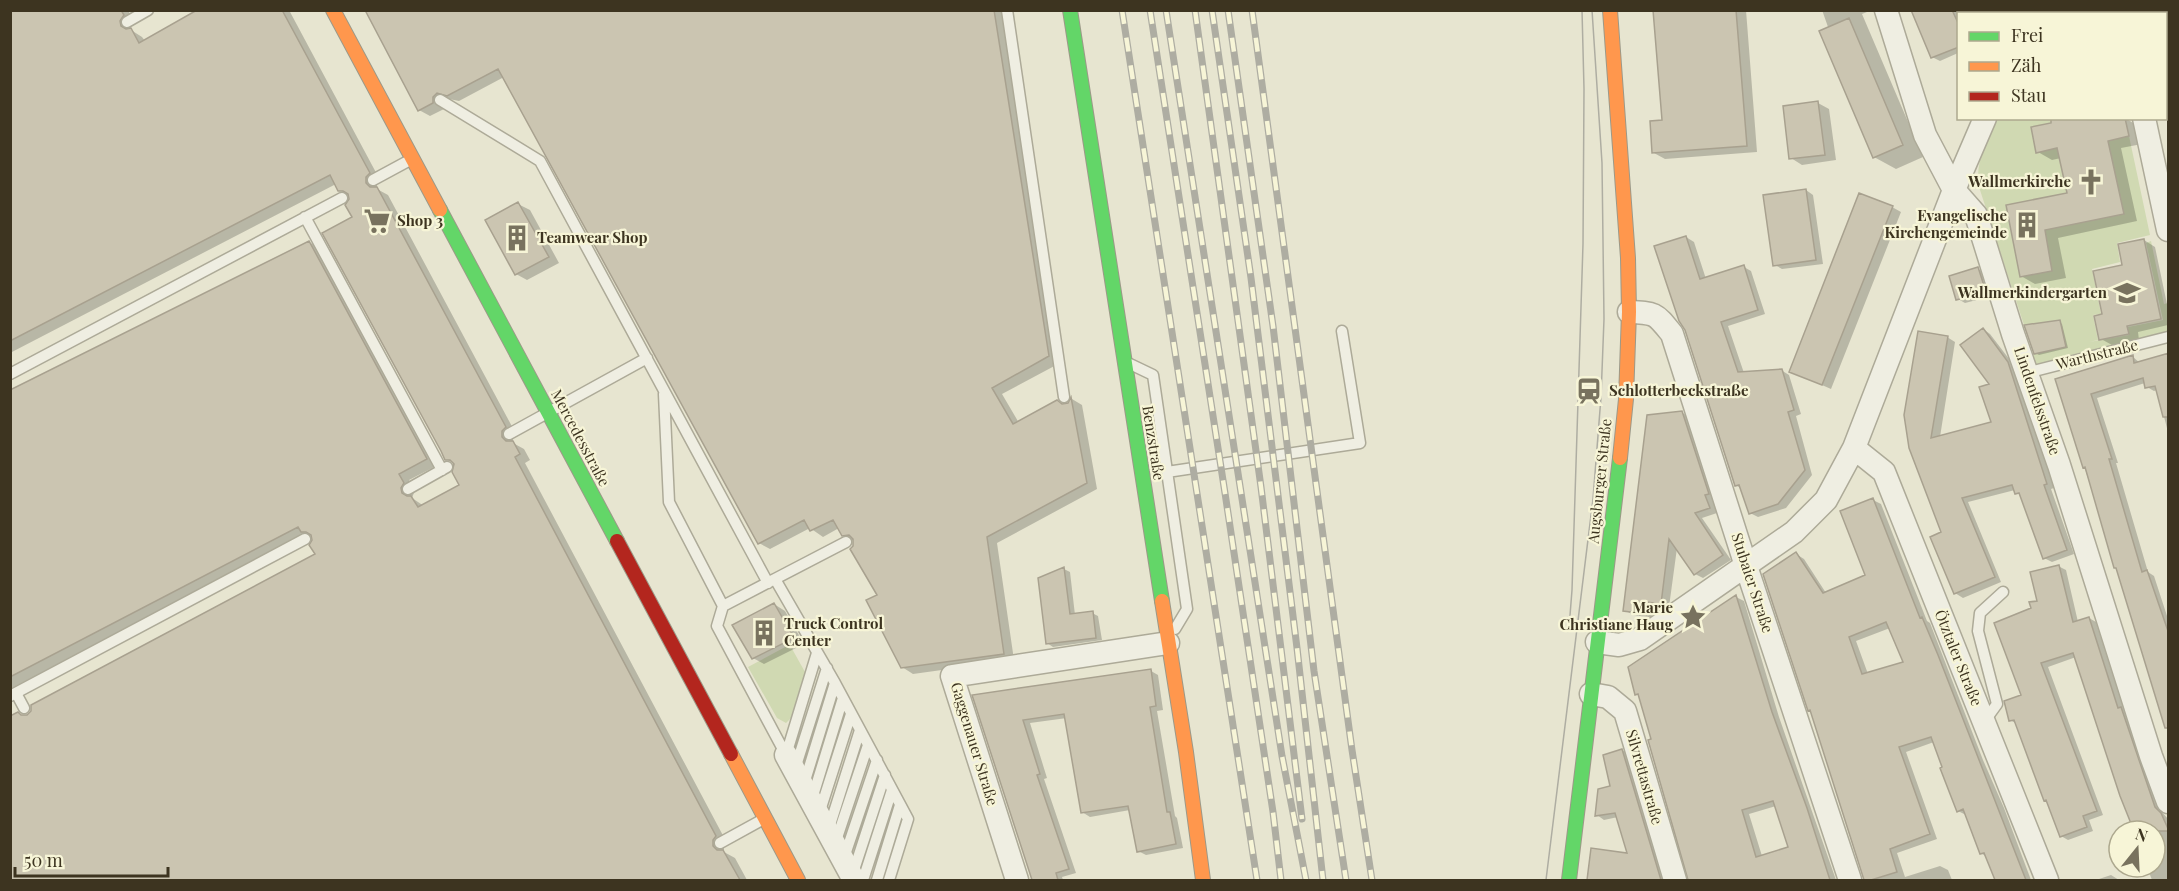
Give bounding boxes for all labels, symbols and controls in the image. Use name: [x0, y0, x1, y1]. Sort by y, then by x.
legend: [1957, 12, 2167, 120]
text: Frei: [2011, 23, 2043, 47]
text: Zäh: [2011, 53, 2042, 77]
text: Stau: [2011, 83, 2047, 107]
church icon: Wallmerkirche: [2076, 167, 2106, 197]
place label: Wallmerkirche: [1967, 171, 2071, 191]
place label: Evangelische Kirchengemeinde: [1885, 205, 2007, 242]
supermarket icon: Shop 3: [362, 206, 392, 236]
place label: Shop 3: [397, 210, 443, 230]
building icon: Evangelische Kirchengemeinde: [2012, 210, 2042, 240]
building icon: Teamwear Shop: [502, 223, 532, 253]
place label: Teamwear Shop: [537, 227, 648, 247]
school or university icon: Wallmerkindergarten: [2112, 278, 2142, 308]
place label: Wallmerkindergarten: [1957, 282, 2108, 302]
street label: Warthstraße: [2053, 334, 2140, 374]
street label: Lindenfelsstraße: [2010, 344, 2066, 457]
station icon: Schlotterbeckstraße: [1574, 376, 1604, 406]
place label: Schlotterbeckstraße: [1609, 380, 1749, 400]
street label: Mercedesstraße: [547, 386, 615, 490]
street label: Benzstraße: [1138, 404, 1170, 482]
street label: Augsburger Straße: [1582, 417, 1616, 545]
street label: Stubaier Straße: [1727, 530, 1779, 635]
place label: Marie Christiane Haug: [1560, 597, 1674, 634]
place icon: Marie Christiane Haug: [1678, 602, 1708, 632]
street label: Ötztaler Straße: [1931, 607, 1987, 709]
place label: Truck Control Center: [784, 613, 883, 650]
building icon: Truck Control Center: [749, 618, 779, 648]
street label: Gaggenauer Straße: [947, 680, 1003, 808]
street label: Silvrettastraße: [1622, 727, 1668, 827]
north arrow: [2107, 819, 2167, 879]
text: N: [2133, 822, 2151, 846]
scale bar: [15, 840, 168, 878]
text: 50 m: [24, 848, 63, 872]

